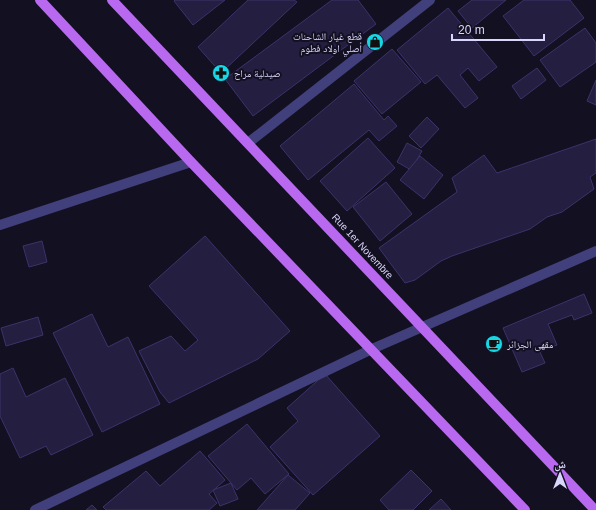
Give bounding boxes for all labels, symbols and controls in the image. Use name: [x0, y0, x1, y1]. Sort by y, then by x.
scale bar: [452, 16, 544, 42]
text: 20 m: [458, 23, 485, 37]
place label: قطع غيار الشاحنات أصلي اولاد فطوم: [293, 31, 362, 57]
shop icon: قطع غيار الشاحنات أصلي اولاد فطوم: [365, 32, 385, 52]
pharmacy icon: صيدلية مراح: [211, 63, 231, 83]
place label: صيدلية مراح: [234, 68, 281, 80]
street label: Rue 1er Novembre: [330, 212, 396, 281]
cafe icon: مقهى الجزائر: [484, 334, 504, 354]
place label: مقهى الجزائر: [506, 339, 554, 351]
north arrow: [540, 454, 580, 494]
text: ش: [554, 458, 566, 472]

